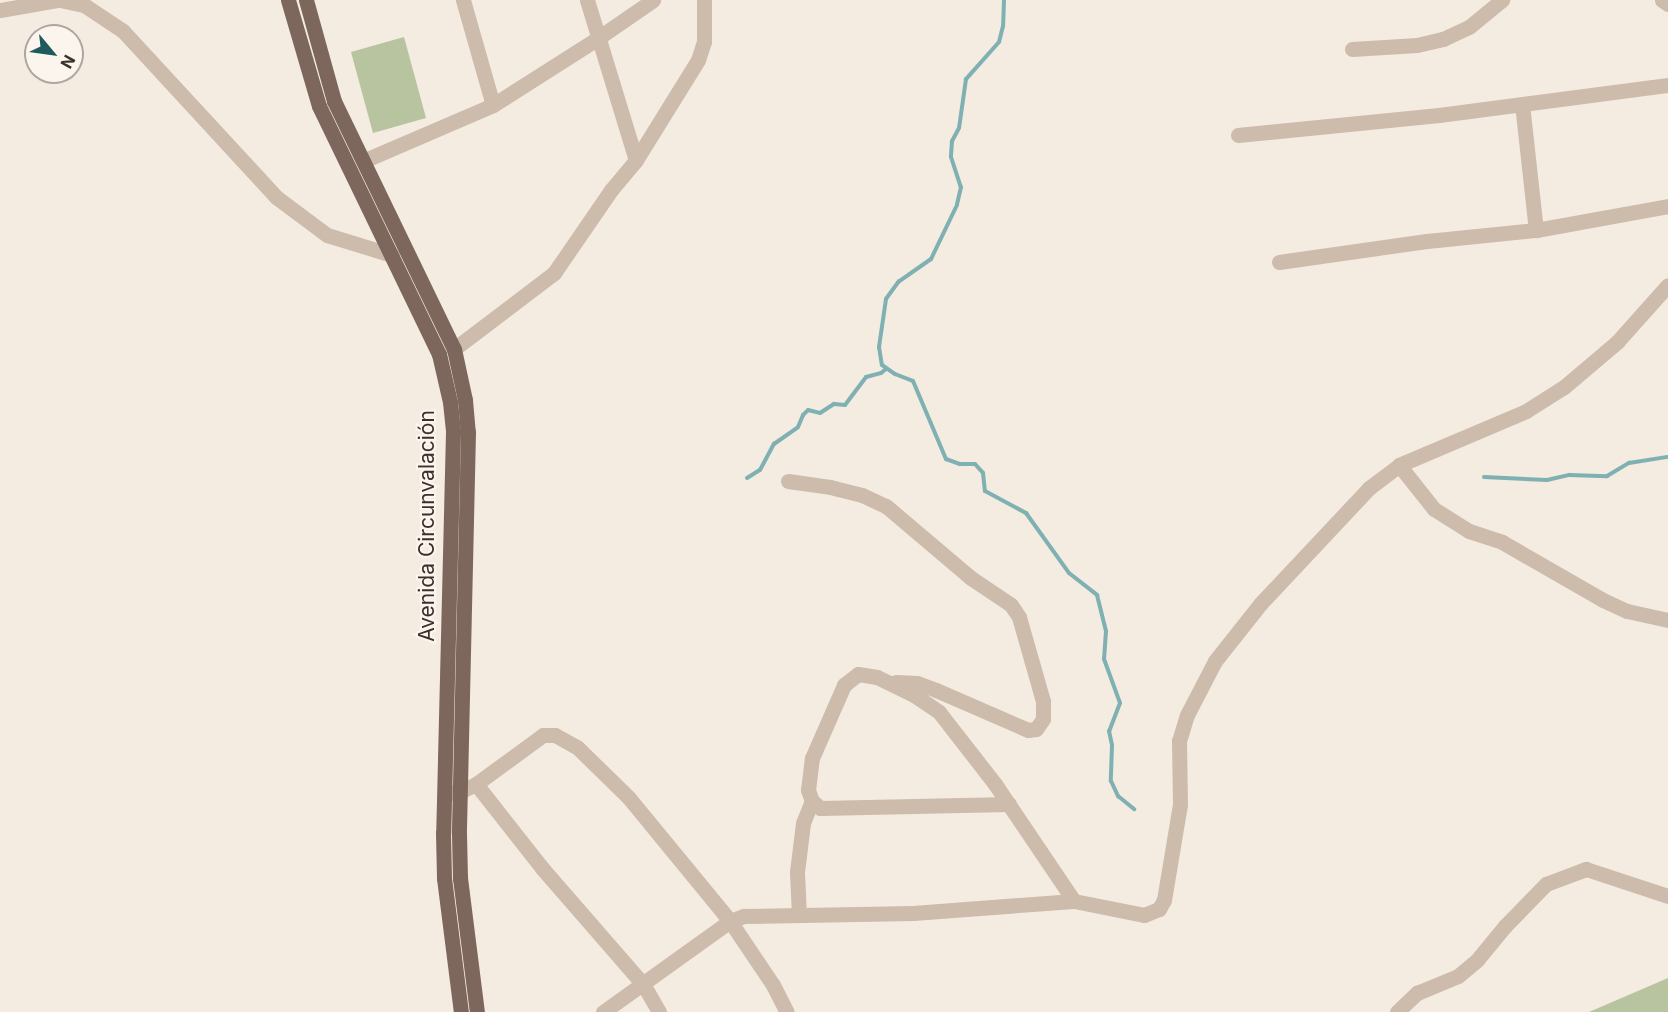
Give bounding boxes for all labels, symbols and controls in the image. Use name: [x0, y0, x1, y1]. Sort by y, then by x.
north arrow: [24, 24, 84, 84]
text: N: [56, 52, 80, 72]
street label: Avenida Circunvalación: [414, 410, 440, 642]

